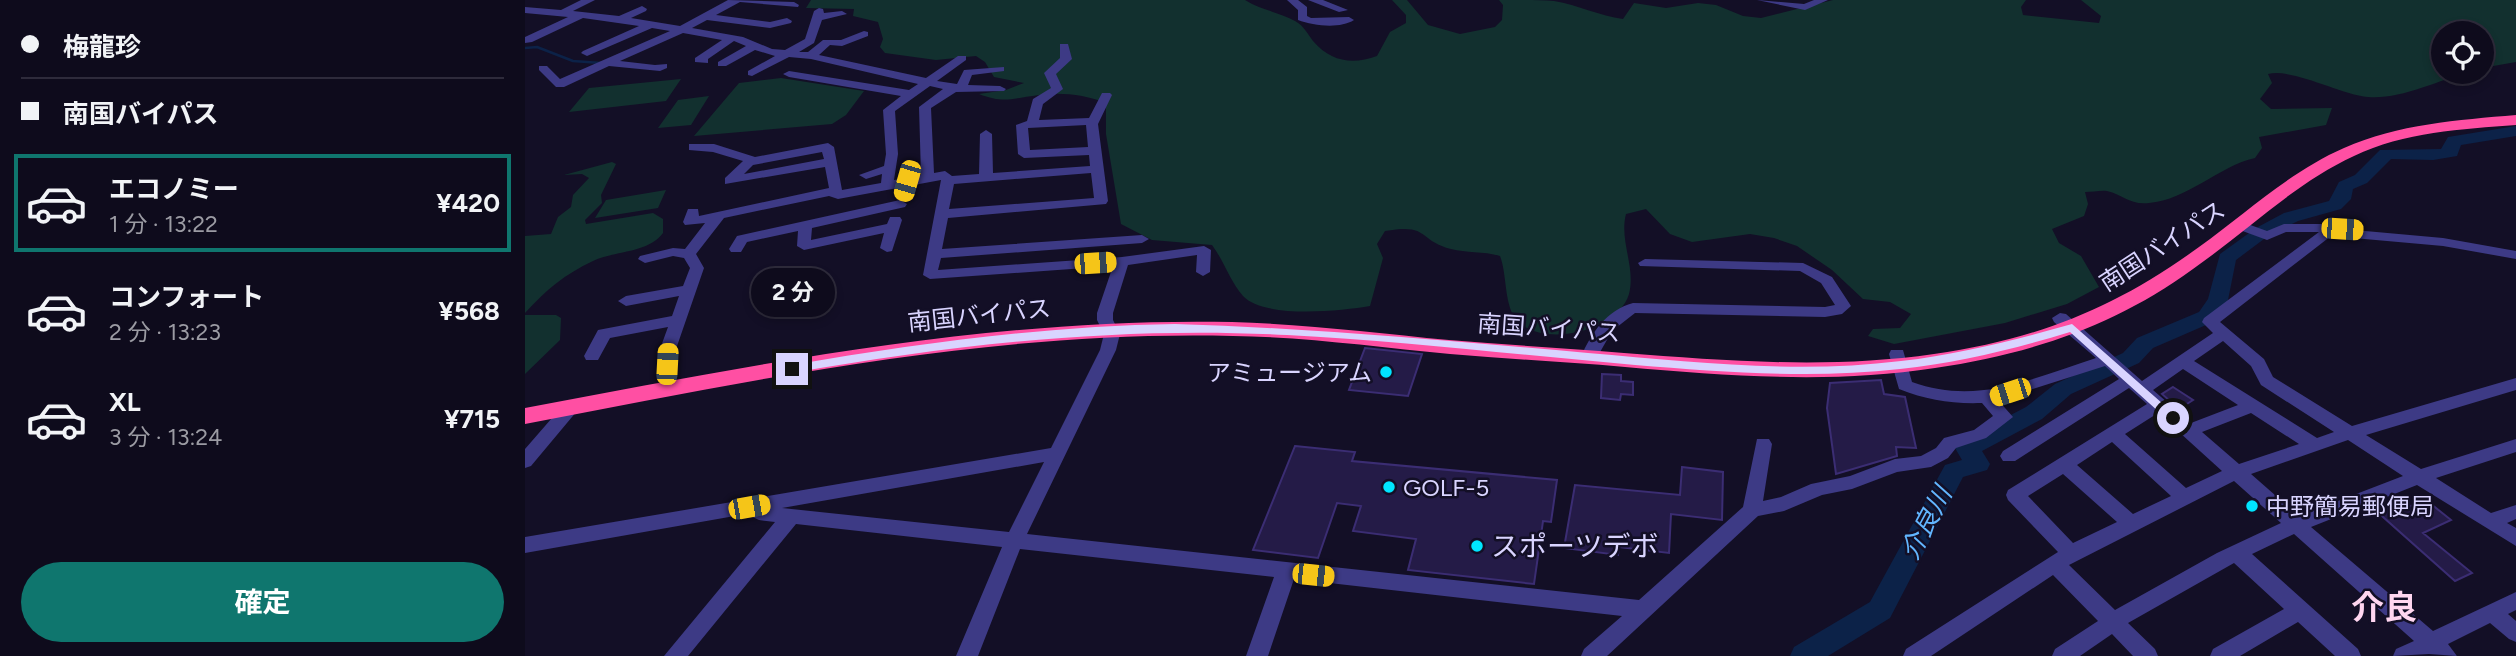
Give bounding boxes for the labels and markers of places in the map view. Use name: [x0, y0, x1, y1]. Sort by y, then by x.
place label: アミュージアム: [1207, 358, 1372, 387]
marker: アミュージアム: [1378, 364, 1394, 380]
place label: GOLF-5: [1403, 473, 1489, 502]
marker: GOLF-5: [1381, 479, 1397, 495]
place label: 中野簡易郵便局: [2266, 492, 2434, 521]
marker: 中野簡易郵便局: [2244, 498, 2260, 514]
place label: スポーツデボ: [1491, 529, 1658, 563]
marker: スポーツデボ: [1469, 538, 1485, 554]

